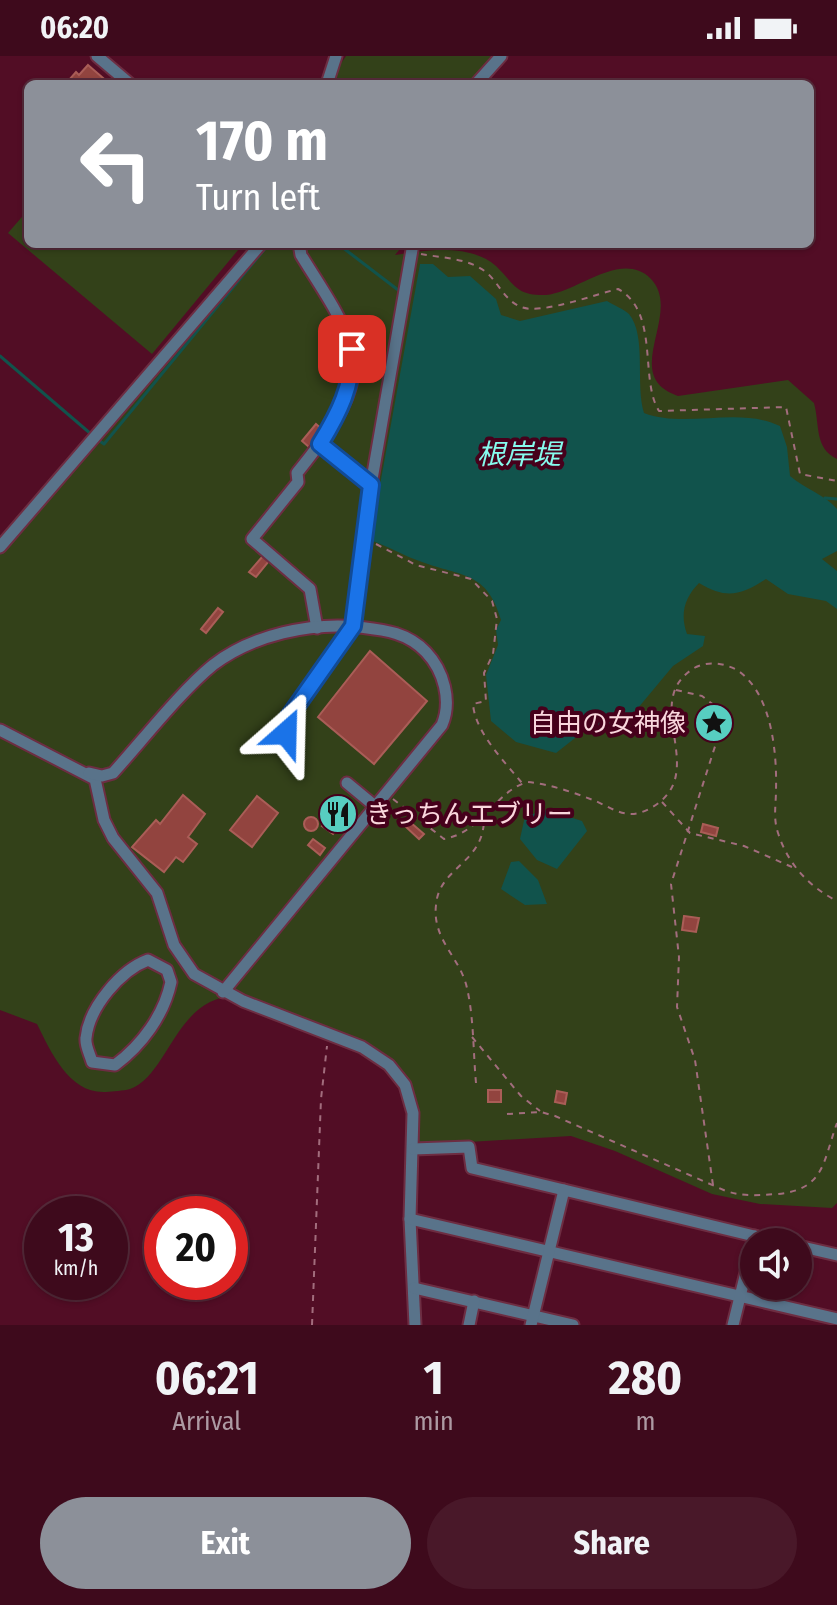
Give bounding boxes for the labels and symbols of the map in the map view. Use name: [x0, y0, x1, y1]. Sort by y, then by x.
pin: [318, 315, 386, 383]
water label: 根岸堤: [477, 438, 564, 471]
position arrow: [244, 691, 328, 775]
place icon: 自由の女神像: [693, 702, 735, 744]
place label: 自由の女神像: [530, 708, 686, 739]
restaurant icon: きっちんエブリー: [317, 793, 359, 835]
place label: きっちんエブリー: [366, 799, 573, 830]
speed limit sign: 20: [144, 1196, 248, 1300]

